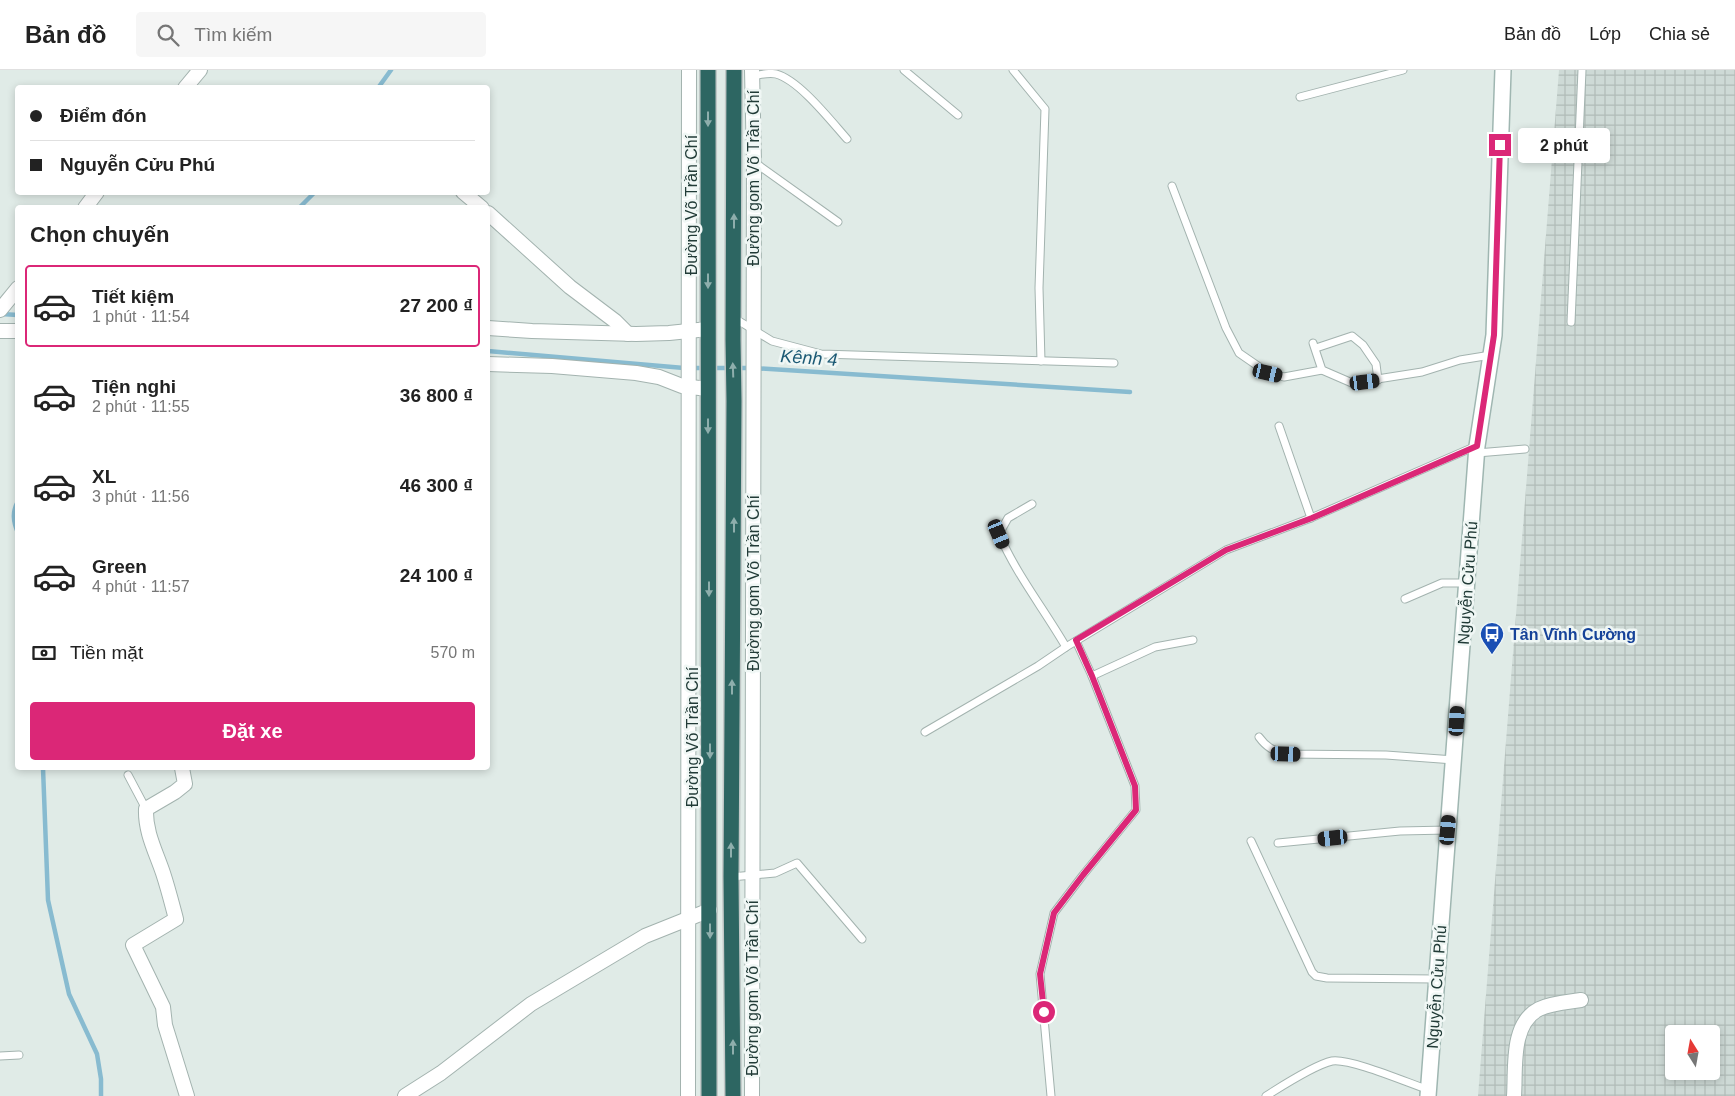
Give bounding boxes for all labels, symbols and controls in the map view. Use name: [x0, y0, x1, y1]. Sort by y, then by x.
search box: [136, 12, 486, 57]
text: Bản đồ: [25, 21, 106, 48]
icon: search: [154, 21, 182, 49]
text: Tìm kiếm: [194, 24, 272, 45]
text: Bản đồ: [1504, 24, 1561, 44]
text: Lớp: [1589, 24, 1621, 44]
text: Chia sẻ: [1649, 24, 1710, 44]
street label: Đường gom Võ Trần Chí: [745, 89, 762, 266]
text: Điểm đón: [60, 105, 147, 126]
one-way arrow: [704, 111, 712, 127]
callout: 2 phút: [1518, 128, 1610, 162]
street label: Đường Võ Trần Chí: [683, 134, 700, 275]
route end: [1489, 134, 1511, 156]
text: 2 phút: [1540, 137, 1588, 154]
text: Nguyễn Cửu Phú: [60, 154, 215, 175]
one-way arrow: [730, 213, 738, 229]
text: Chọn chuyến: [30, 222, 169, 247]
one-way arrow: [704, 273, 712, 289]
icon: car: [32, 284, 77, 329]
text: Tiết kiệm: [92, 286, 174, 307]
text: 27 200 ₫: [400, 295, 473, 316]
text: 1 phút · 11:54: [92, 308, 190, 325]
water label: Kênh 4: [780, 346, 838, 370]
one-way arrow: [729, 362, 737, 378]
car: [1251, 362, 1284, 384]
car: [1349, 373, 1380, 391]
icon: car: [32, 374, 77, 419]
text: Tiện nghi: [92, 376, 176, 397]
text: 36 800 ₫: [400, 385, 473, 406]
text: 2 phút · 11:55: [92, 398, 190, 415]
one-way arrow: [704, 419, 712, 435]
icon: car: [32, 464, 77, 509]
text: XL: [92, 466, 116, 487]
text: 46 300 ₫: [400, 475, 473, 496]
text: 3 phút · 11:56: [92, 488, 190, 505]
street label: Đường gom Võ Trần Chí: [745, 494, 762, 671]
one-way arrow: [730, 517, 738, 533]
car: [986, 517, 1011, 551]
street label: Nguyễn Cửu Phú: [1454, 521, 1480, 645]
icon: car: [32, 554, 77, 599]
text: Green: [92, 556, 147, 577]
text: 24 100 ₫: [400, 565, 473, 586]
text: 4 phút · 11:57: [92, 578, 190, 595]
one-way arrow: [705, 581, 713, 597]
bus stop icon: Tân Vĩnh Cường: [1479, 621, 1505, 655]
place label: Tân Vĩnh Cường: [1510, 626, 1636, 643]
icon: cash: [30, 639, 58, 667]
text: Tiền mặt: [70, 642, 143, 663]
text: 570 m: [431, 644, 475, 661]
street label: Đường Võ Trần Chí: [684, 666, 701, 807]
one-way arrow: [729, 679, 737, 695]
button: Đặt xe: [30, 702, 475, 760]
car: [1448, 706, 1465, 736]
one-way arrow: [706, 744, 714, 760]
car: [1270, 746, 1301, 762]
car: [1439, 814, 1456, 846]
car: [1317, 829, 1348, 847]
one-way arrow: [727, 842, 735, 858]
street label: Đường gom Võ Trần Chí: [744, 899, 761, 1076]
one-way arrow: [706, 924, 714, 940]
street label: Nguyễn Cửu Phú: [1423, 925, 1449, 1049]
route start: [1033, 1001, 1055, 1023]
north arrow: [1665, 1025, 1720, 1080]
map controls: [1665, 1025, 1720, 1080]
one-way arrow: [728, 1039, 736, 1055]

